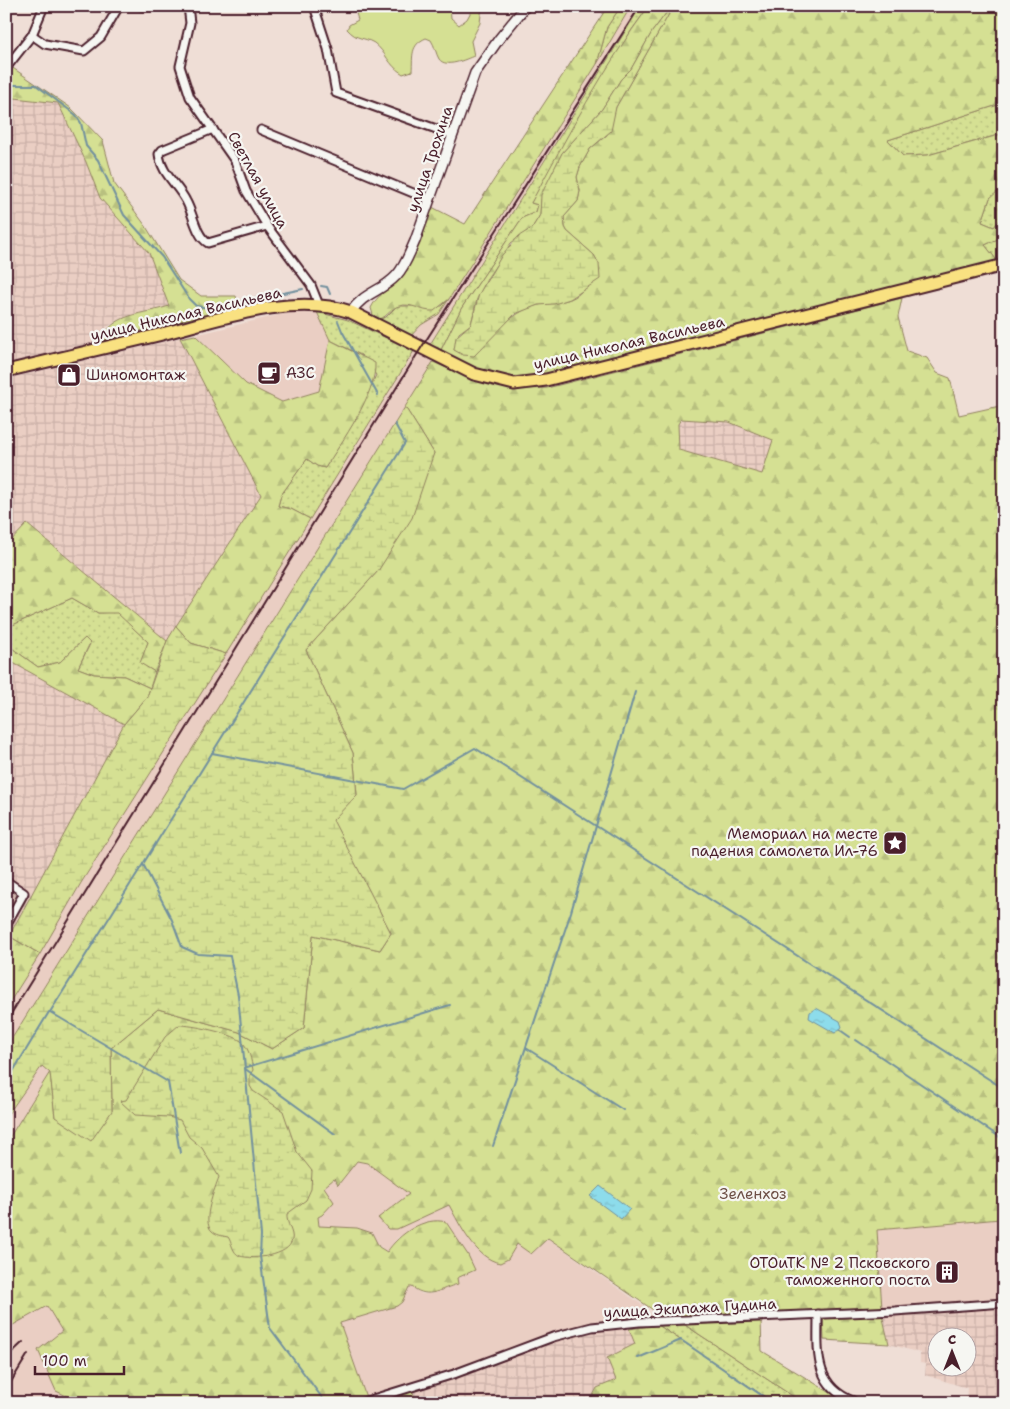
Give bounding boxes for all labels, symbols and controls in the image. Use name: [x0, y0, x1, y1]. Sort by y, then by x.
street label: улица Трохина: [402, 103, 458, 215]
street label: Светлая улица: [223, 128, 293, 233]
street label: улица Николая Васильева: [89, 282, 284, 346]
street label: улица Николая Васильева: [532, 311, 727, 375]
cafe icon: АЗС: [256, 360, 282, 386]
shop icon: Шиномонтаж: [56, 362, 82, 388]
place label: АЗС: [286, 363, 315, 383]
place label: Шиномонтаж: [86, 365, 186, 385]
place label: Мемориал на месте падения самолета Ил-76: [691, 824, 878, 861]
place icon: Мемориал на месте падения самолета Ил-76: [882, 830, 908, 856]
park label: Зеленхоз: [719, 1184, 787, 1204]
place label: ОТОиТК № 2 Псковского таможенного поста: [749, 1253, 931, 1290]
building icon: ОТОиТК № 2 Псковского таможенного поста: [934, 1259, 960, 1285]
street label: улица Экипажа Гудина: [603, 1293, 778, 1323]
north arrow: [928, 1326, 978, 1376]
text: С: [948, 1330, 956, 1348]
scale bar: [35, 1344, 124, 1376]
text: 100 m: [42, 1351, 87, 1371]

